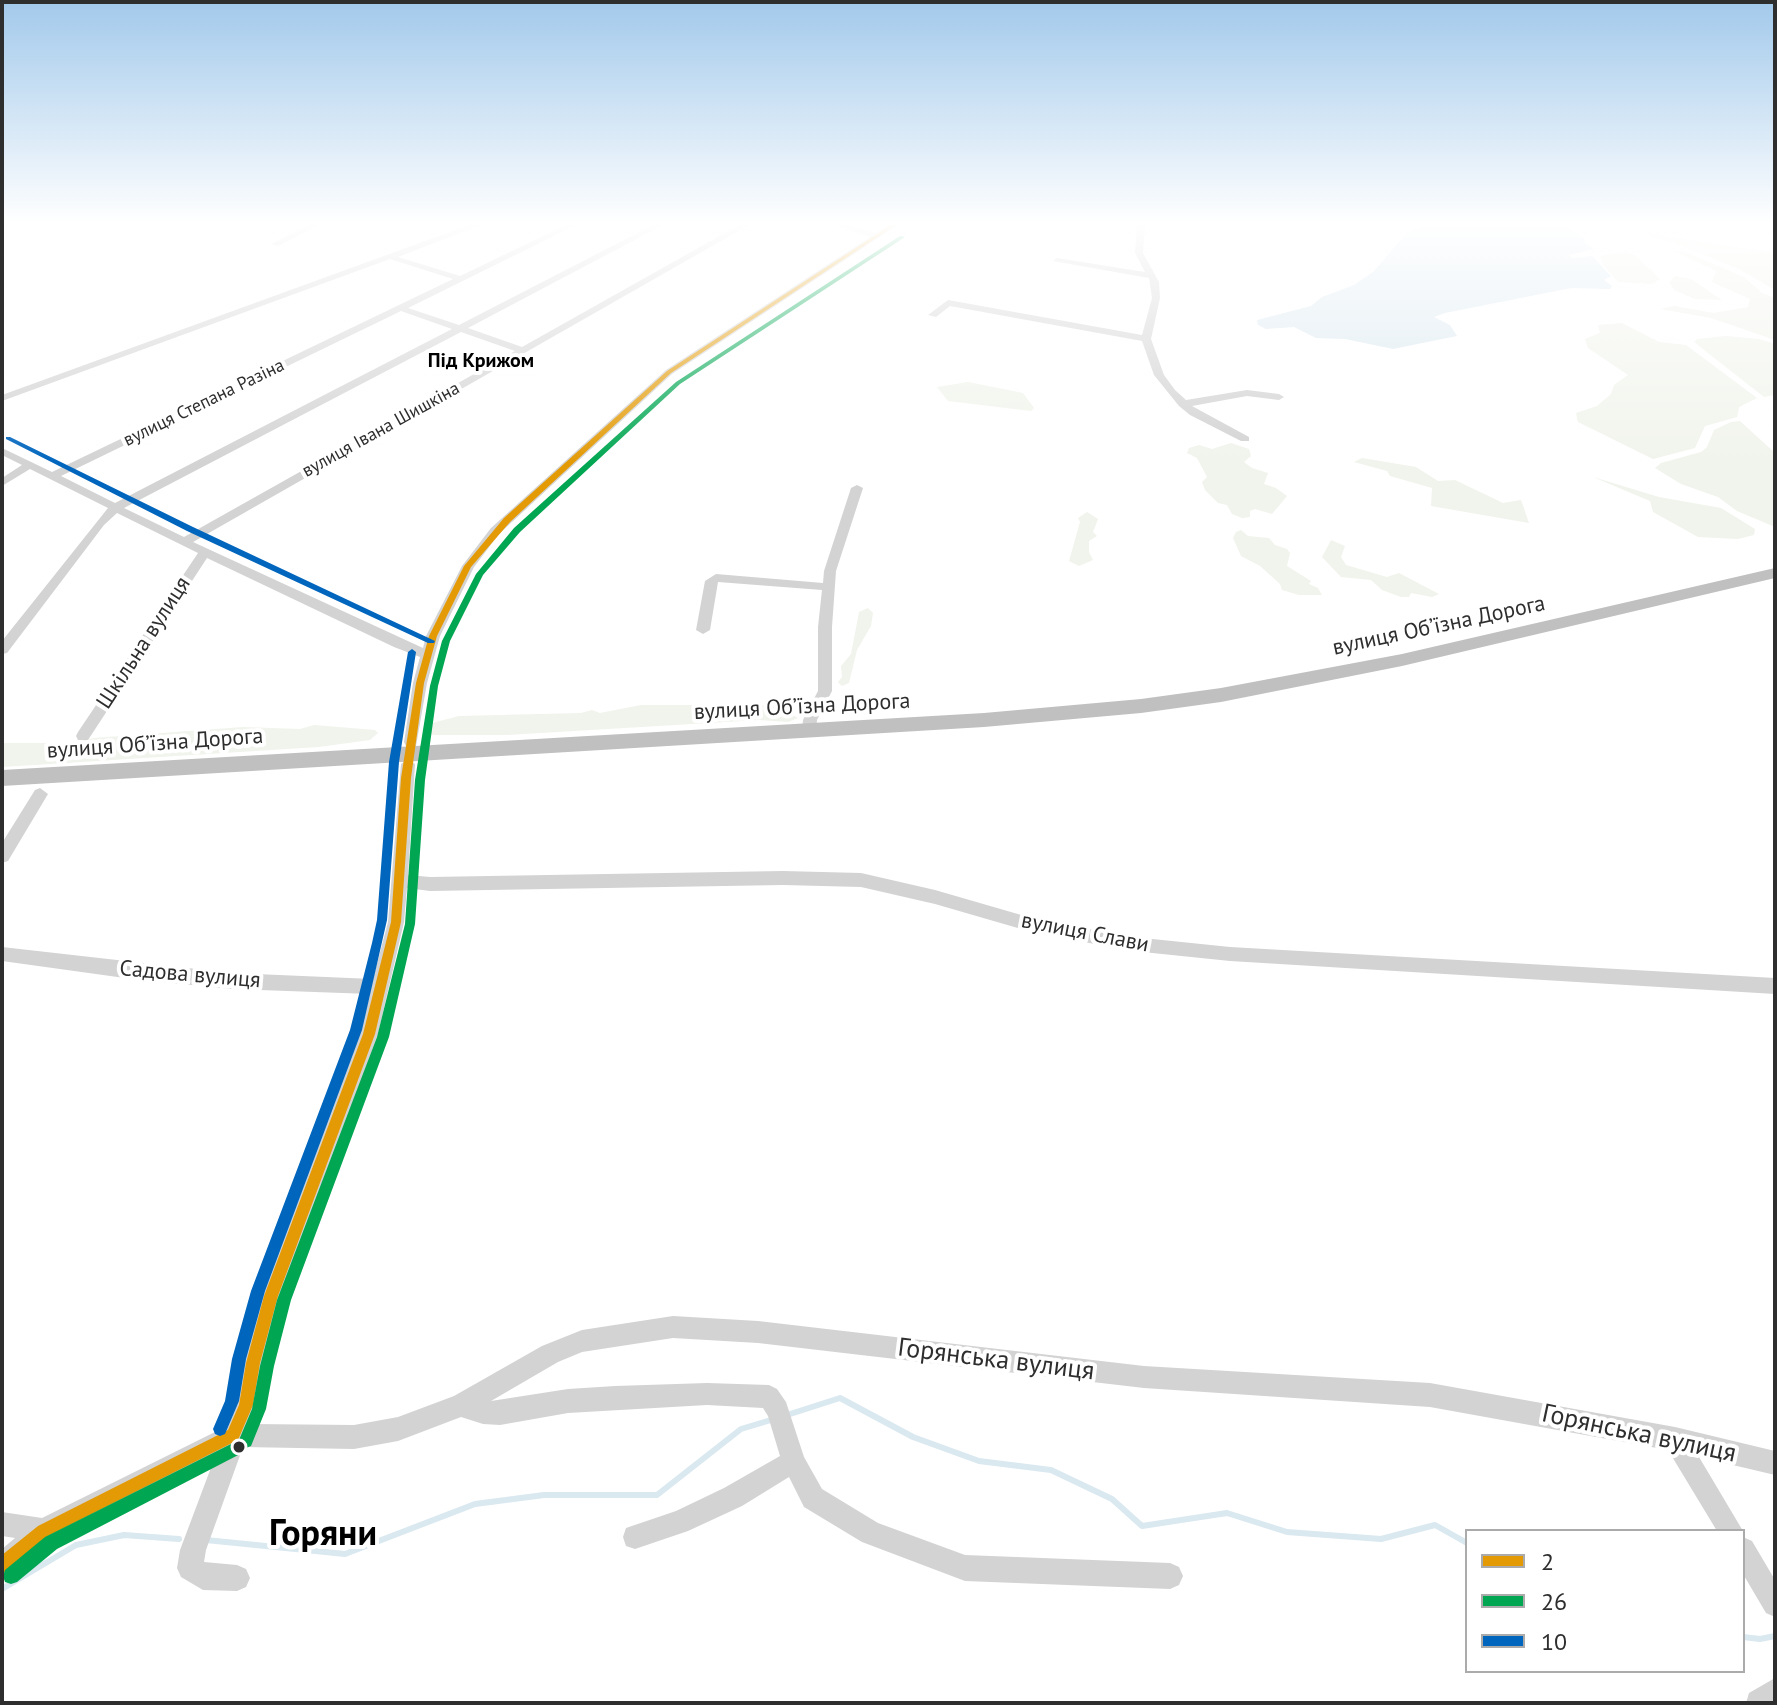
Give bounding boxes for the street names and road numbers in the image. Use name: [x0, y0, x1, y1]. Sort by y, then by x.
street label: вулиця Степана Разіна: [120, 355, 288, 451]
street label: вулиця Івана Шишкіна: [298, 378, 464, 482]
street label: Шкільна вулиця: [91, 572, 197, 714]
street label: вулиця Обʼїзна Дорога: [1330, 591, 1548, 661]
street label: вулиця Обʼїзна Дорога: [693, 688, 911, 726]
street label: вулиця Обʼїзна Дорога: [46, 723, 264, 765]
street label: вулиця Слави: [1019, 908, 1151, 958]
street label: Садова вулиця: [118, 956, 262, 994]
street label: Горянська вулиця: [896, 1332, 1096, 1388]
street label: Горянська вулиця: [1539, 1398, 1739, 1470]

